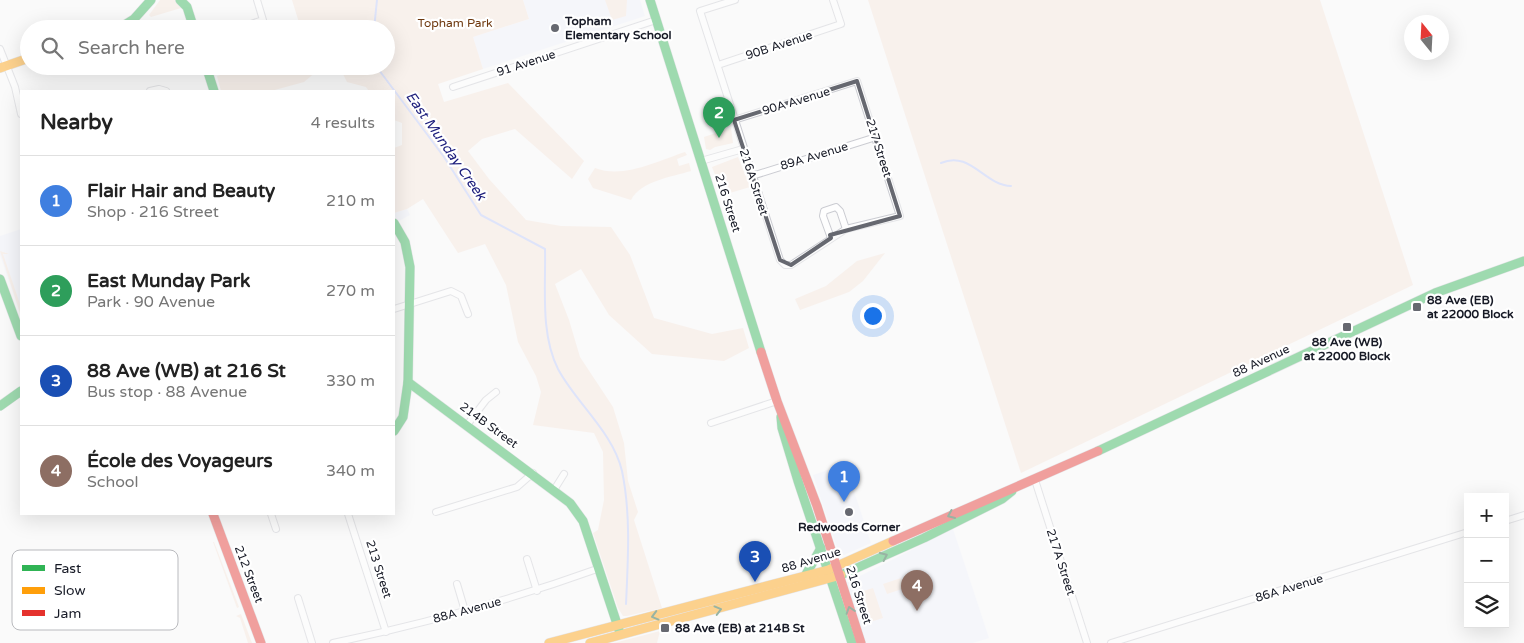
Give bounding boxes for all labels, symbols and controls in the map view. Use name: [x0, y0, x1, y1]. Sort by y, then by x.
place label: Topham Elementary School: [564, 14, 672, 43]
north arrow: [1404, 15, 1449, 60]
park label: Topham Park: [417, 16, 493, 30]
search box: [20, 20, 395, 75]
marker: Topham Elementary School: [549, 22, 561, 34]
street label: 90B Avenue: [744, 28, 814, 62]
icon: search: [38, 34, 66, 62]
text: Search here: [78, 37, 185, 59]
street label: 91 Avenue: [495, 47, 557, 79]
street label: 90A Avenue: [760, 84, 832, 118]
water label: East Munday Creek: [402, 88, 491, 205]
pin: 2: [703, 97, 735, 138]
text: Nearby: [40, 110, 113, 135]
text: 4 results: [311, 113, 375, 133]
street label: 217 Street: [863, 117, 895, 179]
street label: 89A Avenue: [778, 139, 850, 173]
street label: 216A Street: [737, 147, 771, 217]
street label: 216 Street: [712, 172, 744, 234]
text: Flair Hair and Beauty: [87, 180, 275, 202]
text: 1: [51, 191, 61, 211]
text: 210 m: [326, 191, 375, 211]
text: Shop · 216 Street: [87, 202, 219, 222]
text: East Munday Park: [87, 270, 250, 292]
text: 2: [51, 281, 61, 301]
text: 270 m: [326, 281, 375, 301]
text: Park · 90 Avenue: [87, 292, 215, 312]
place label: 88 Ave (EB) at 22000 Block: [1427, 293, 1514, 321]
marker: 88 Ave (EB) at 22000 Block: [1411, 301, 1423, 313]
your location: [860, 303, 886, 329]
marker: 88 Ave (WB) at 22000 Block: [1341, 321, 1353, 333]
place label: 88 Ave (WB) at 22000 Block: [1304, 335, 1391, 363]
street label: 88 Avenue: [1230, 342, 1292, 380]
text: 88 Ave (WB) at 216 St: [87, 360, 286, 382]
text: 3: [51, 371, 61, 391]
text: 330 m: [326, 371, 375, 391]
text: Bus stop · 88 Avenue: [87, 382, 247, 402]
street label: 214B Street: [457, 399, 521, 451]
text: École des Voyageurs: [87, 450, 273, 472]
text: 4: [51, 461, 61, 481]
text: 340 m: [326, 461, 375, 481]
pin: 1: [828, 461, 860, 502]
text: School: [87, 472, 139, 492]
map controls: [1464, 493, 1509, 628]
button: +: [1464, 493, 1509, 538]
marker: Redwoods Corner: [843, 506, 855, 518]
one-way arrow: [947, 508, 956, 519]
place label: Redwoods Corner: [798, 520, 900, 534]
street label: 217A Street: [1044, 527, 1078, 597]
street label: 213 Street: [363, 538, 395, 600]
button: −: [1464, 538, 1509, 583]
pin: 3: [739, 541, 771, 582]
street label: 212 Street: [232, 543, 266, 605]
street label: 88 Avenue: [780, 544, 842, 576]
legend: [12, 550, 178, 630]
one-way arrow: [879, 552, 888, 562]
text: Fast: [54, 560, 82, 577]
street label: 216 Street: [843, 564, 875, 626]
pin: 4: [901, 570, 933, 611]
street label: 86A Avenue: [1253, 571, 1325, 605]
text: Slow: [54, 582, 86, 599]
button: layers: [1464, 583, 1509, 628]
street label: 88A Avenue: [431, 594, 503, 626]
text: Jam: [54, 605, 81, 622]
one-way arrow: [714, 605, 722, 615]
one-way arrow: [846, 606, 856, 614]
one-way arrow: [651, 610, 660, 620]
place label: 88 Ave (EB) at 214B St: [675, 621, 805, 635]
marker: 88 Ave (EB) at 214B St: [659, 622, 671, 634]

